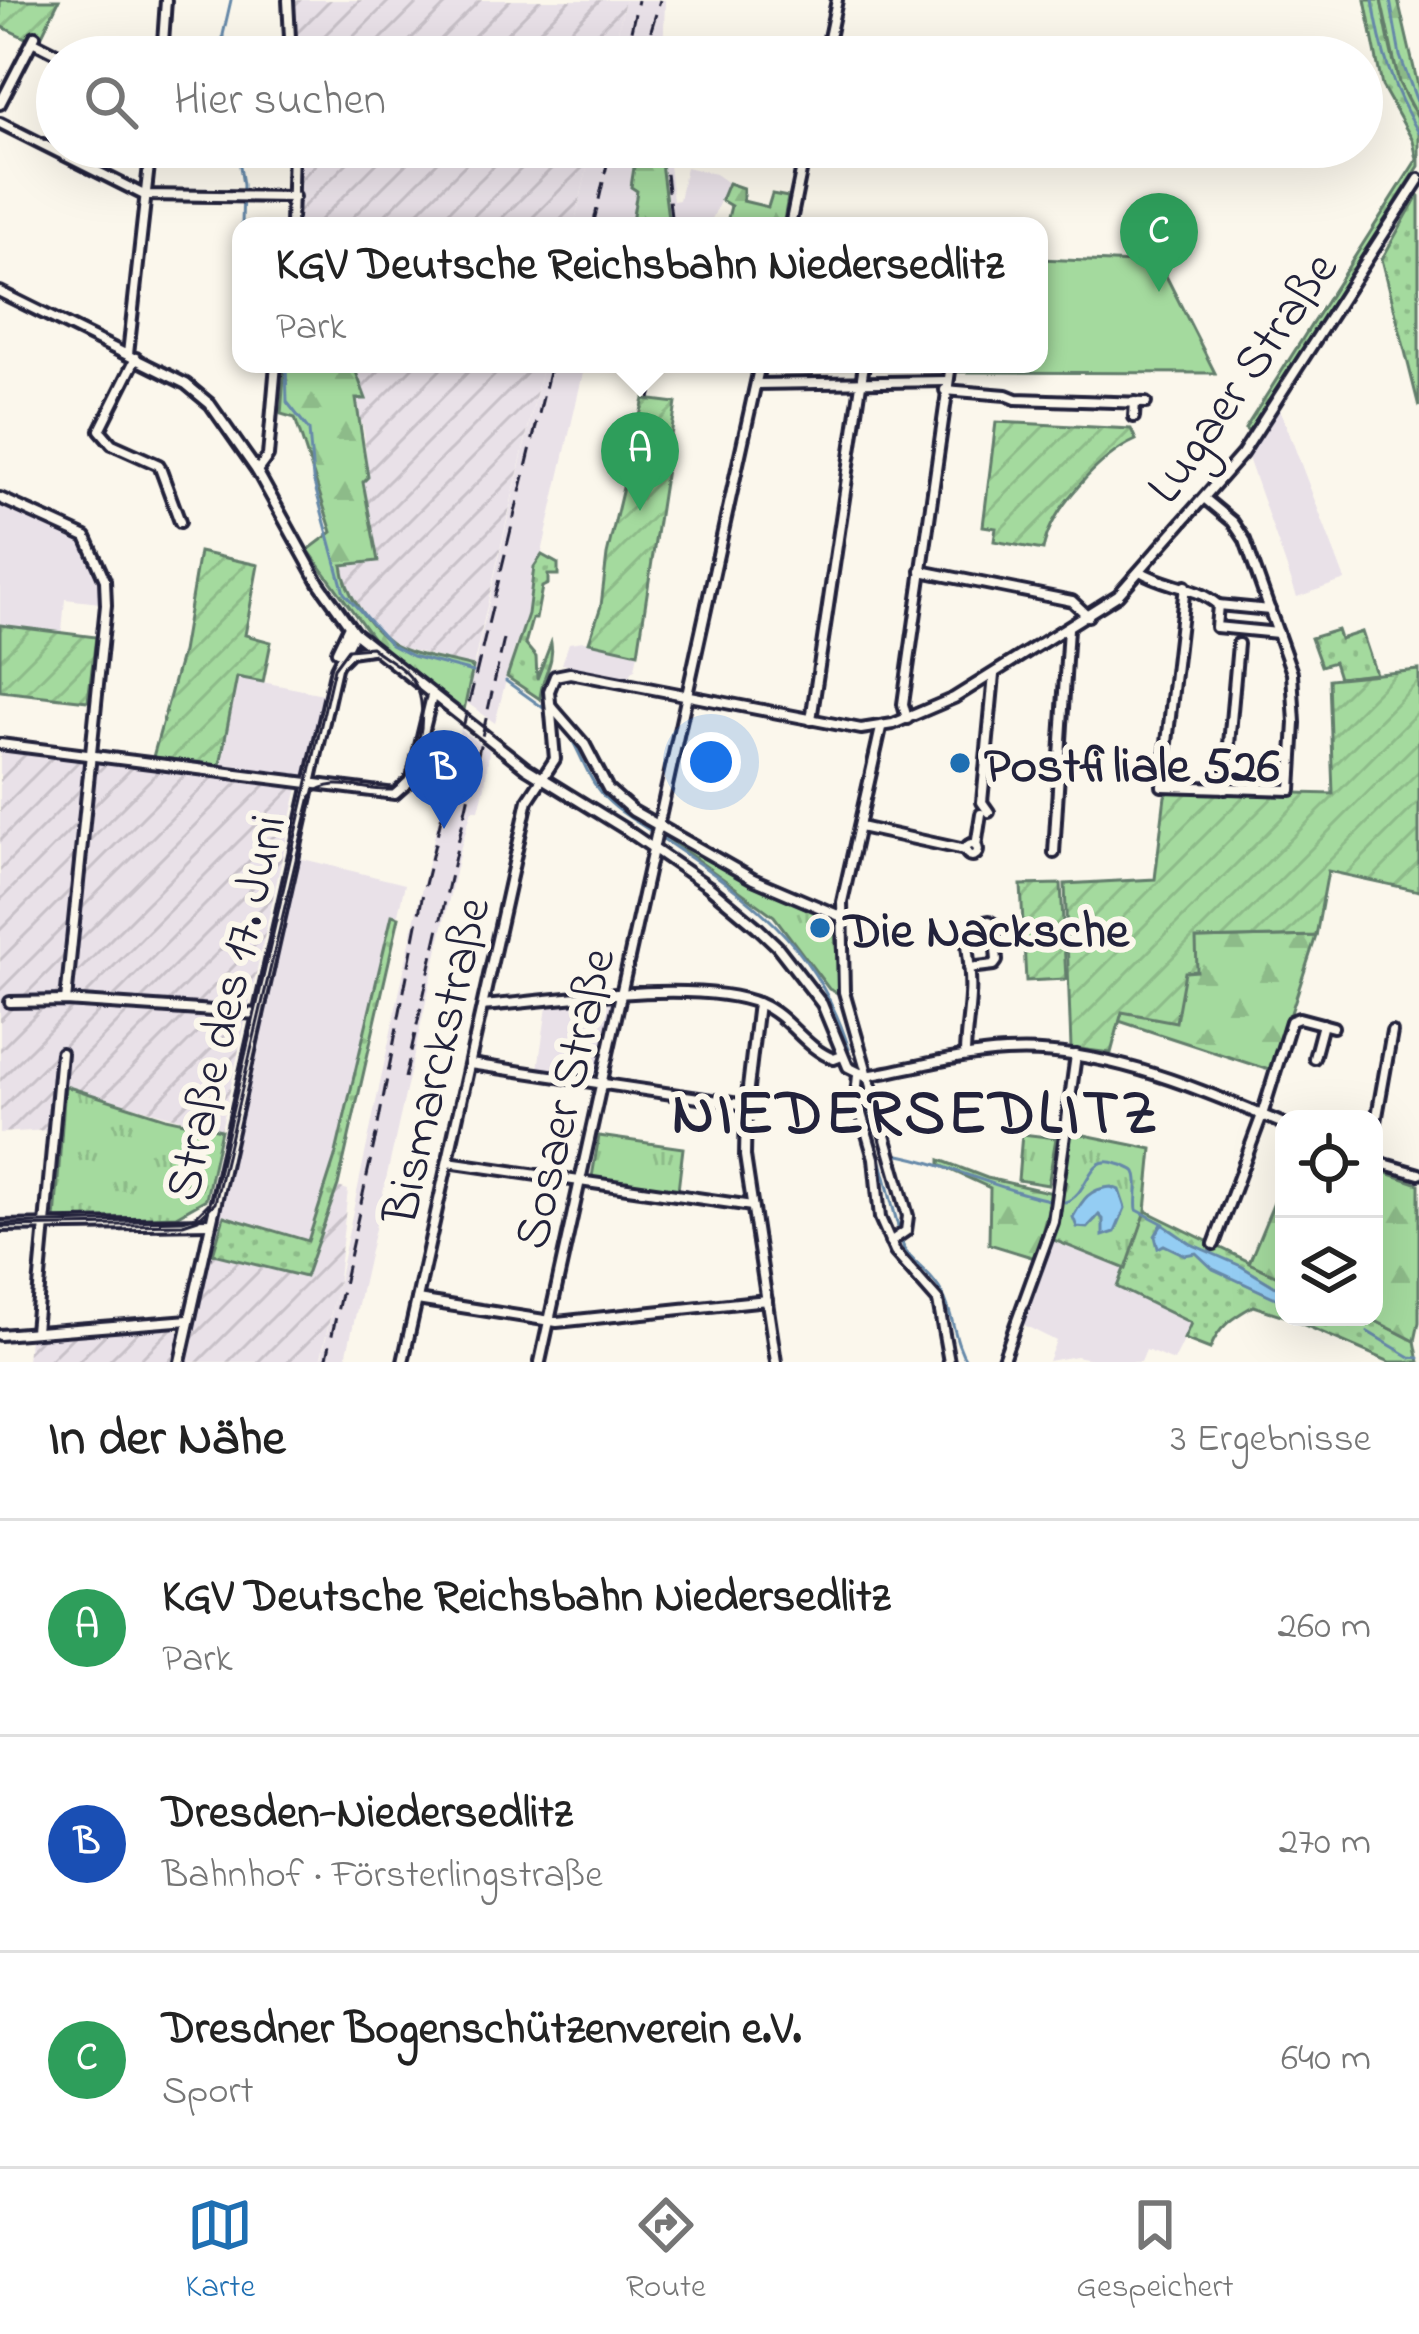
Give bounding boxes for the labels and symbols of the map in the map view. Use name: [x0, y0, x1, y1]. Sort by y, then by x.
pin: C: [1120, 193, 1198, 292]
street label: Lugaer Straße: [1130, 238, 1359, 520]
pin: A: [601, 412, 679, 511]
pin: B: [405, 730, 483, 829]
place label: Postfiliale 526: [984, 731, 1280, 806]
your location: [681, 732, 741, 792]
marker: Postfiliale 526: [947, 750, 973, 776]
street label: Straße des 17. Juni: [147, 808, 309, 1209]
street label: Bismarckstraße: [365, 890, 513, 1234]
place label: Die Nacksche: [842, 896, 1130, 971]
marker: Die Nacksche: [807, 915, 833, 941]
street label: Sosaer Straße: [496, 941, 638, 1257]
district label: NIEDERSEDLITZ: [672, 1071, 1160, 1163]

